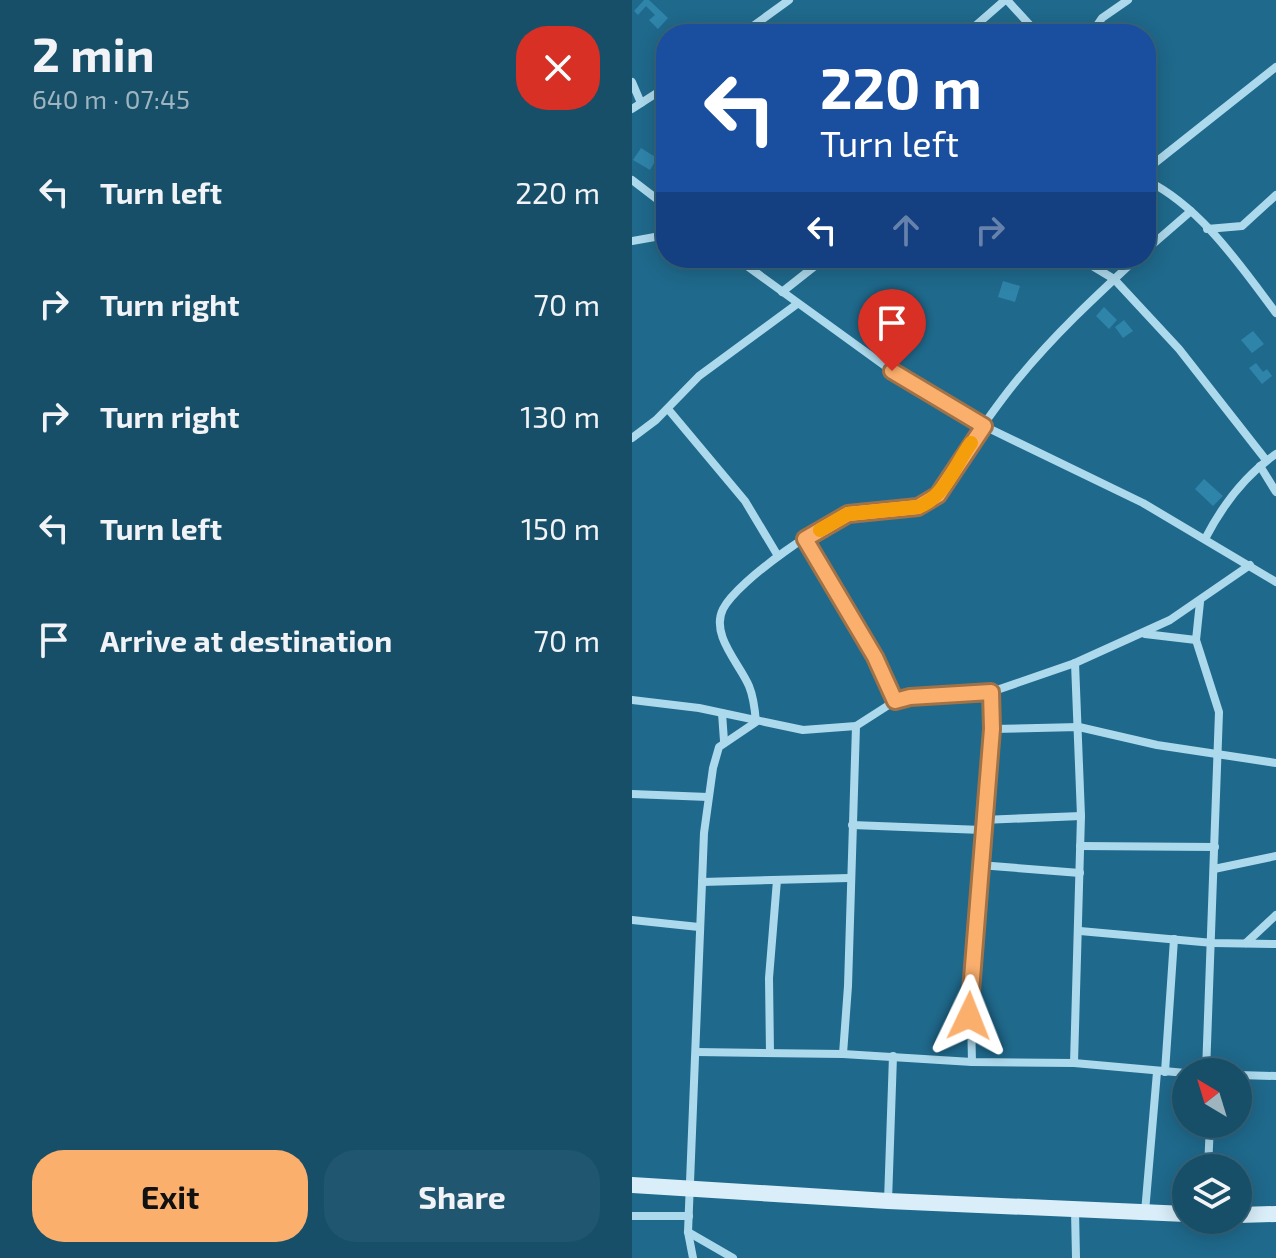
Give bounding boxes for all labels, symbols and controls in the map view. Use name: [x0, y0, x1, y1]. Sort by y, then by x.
text: 2 min: [32, 24, 155, 82]
button: close: [516, 26, 600, 110]
text: 220 m: [820, 53, 982, 120]
icon: left: [688, 56, 792, 160]
text: 640 m · 07:45: [32, 83, 190, 114]
text: Turn left: [820, 121, 959, 164]
icon: left: [32, 170, 76, 214]
text: Turn left: [100, 174, 222, 210]
text: 220 m: [515, 174, 600, 210]
icon: left: [800, 208, 844, 252]
icon: ahead: [884, 208, 928, 252]
icon: right: [968, 208, 1012, 252]
icon: right: [32, 282, 76, 326]
text: Turn right: [100, 286, 240, 322]
text: 70 m: [534, 286, 600, 322]
pin: [858, 289, 926, 371]
icon: arrive: [870, 301, 914, 345]
icon: right: [32, 394, 76, 438]
text: Turn right: [100, 398, 240, 434]
text: 130 m: [520, 398, 600, 434]
icon: left: [32, 506, 76, 550]
text: Turn left: [100, 510, 222, 546]
text: 150 m: [521, 510, 600, 546]
icon: arrive: [32, 618, 76, 662]
text: Arrive at destination: [100, 622, 392, 658]
text: 70 m: [534, 622, 600, 658]
position arrow: [927, 974, 1011, 1058]
north arrow: [1172, 1058, 1252, 1138]
map controls: [1172, 1058, 1252, 1234]
button: Exit: [32, 1150, 308, 1242]
button: Share: [324, 1150, 600, 1242]
button: layers: [1172, 1154, 1252, 1234]

